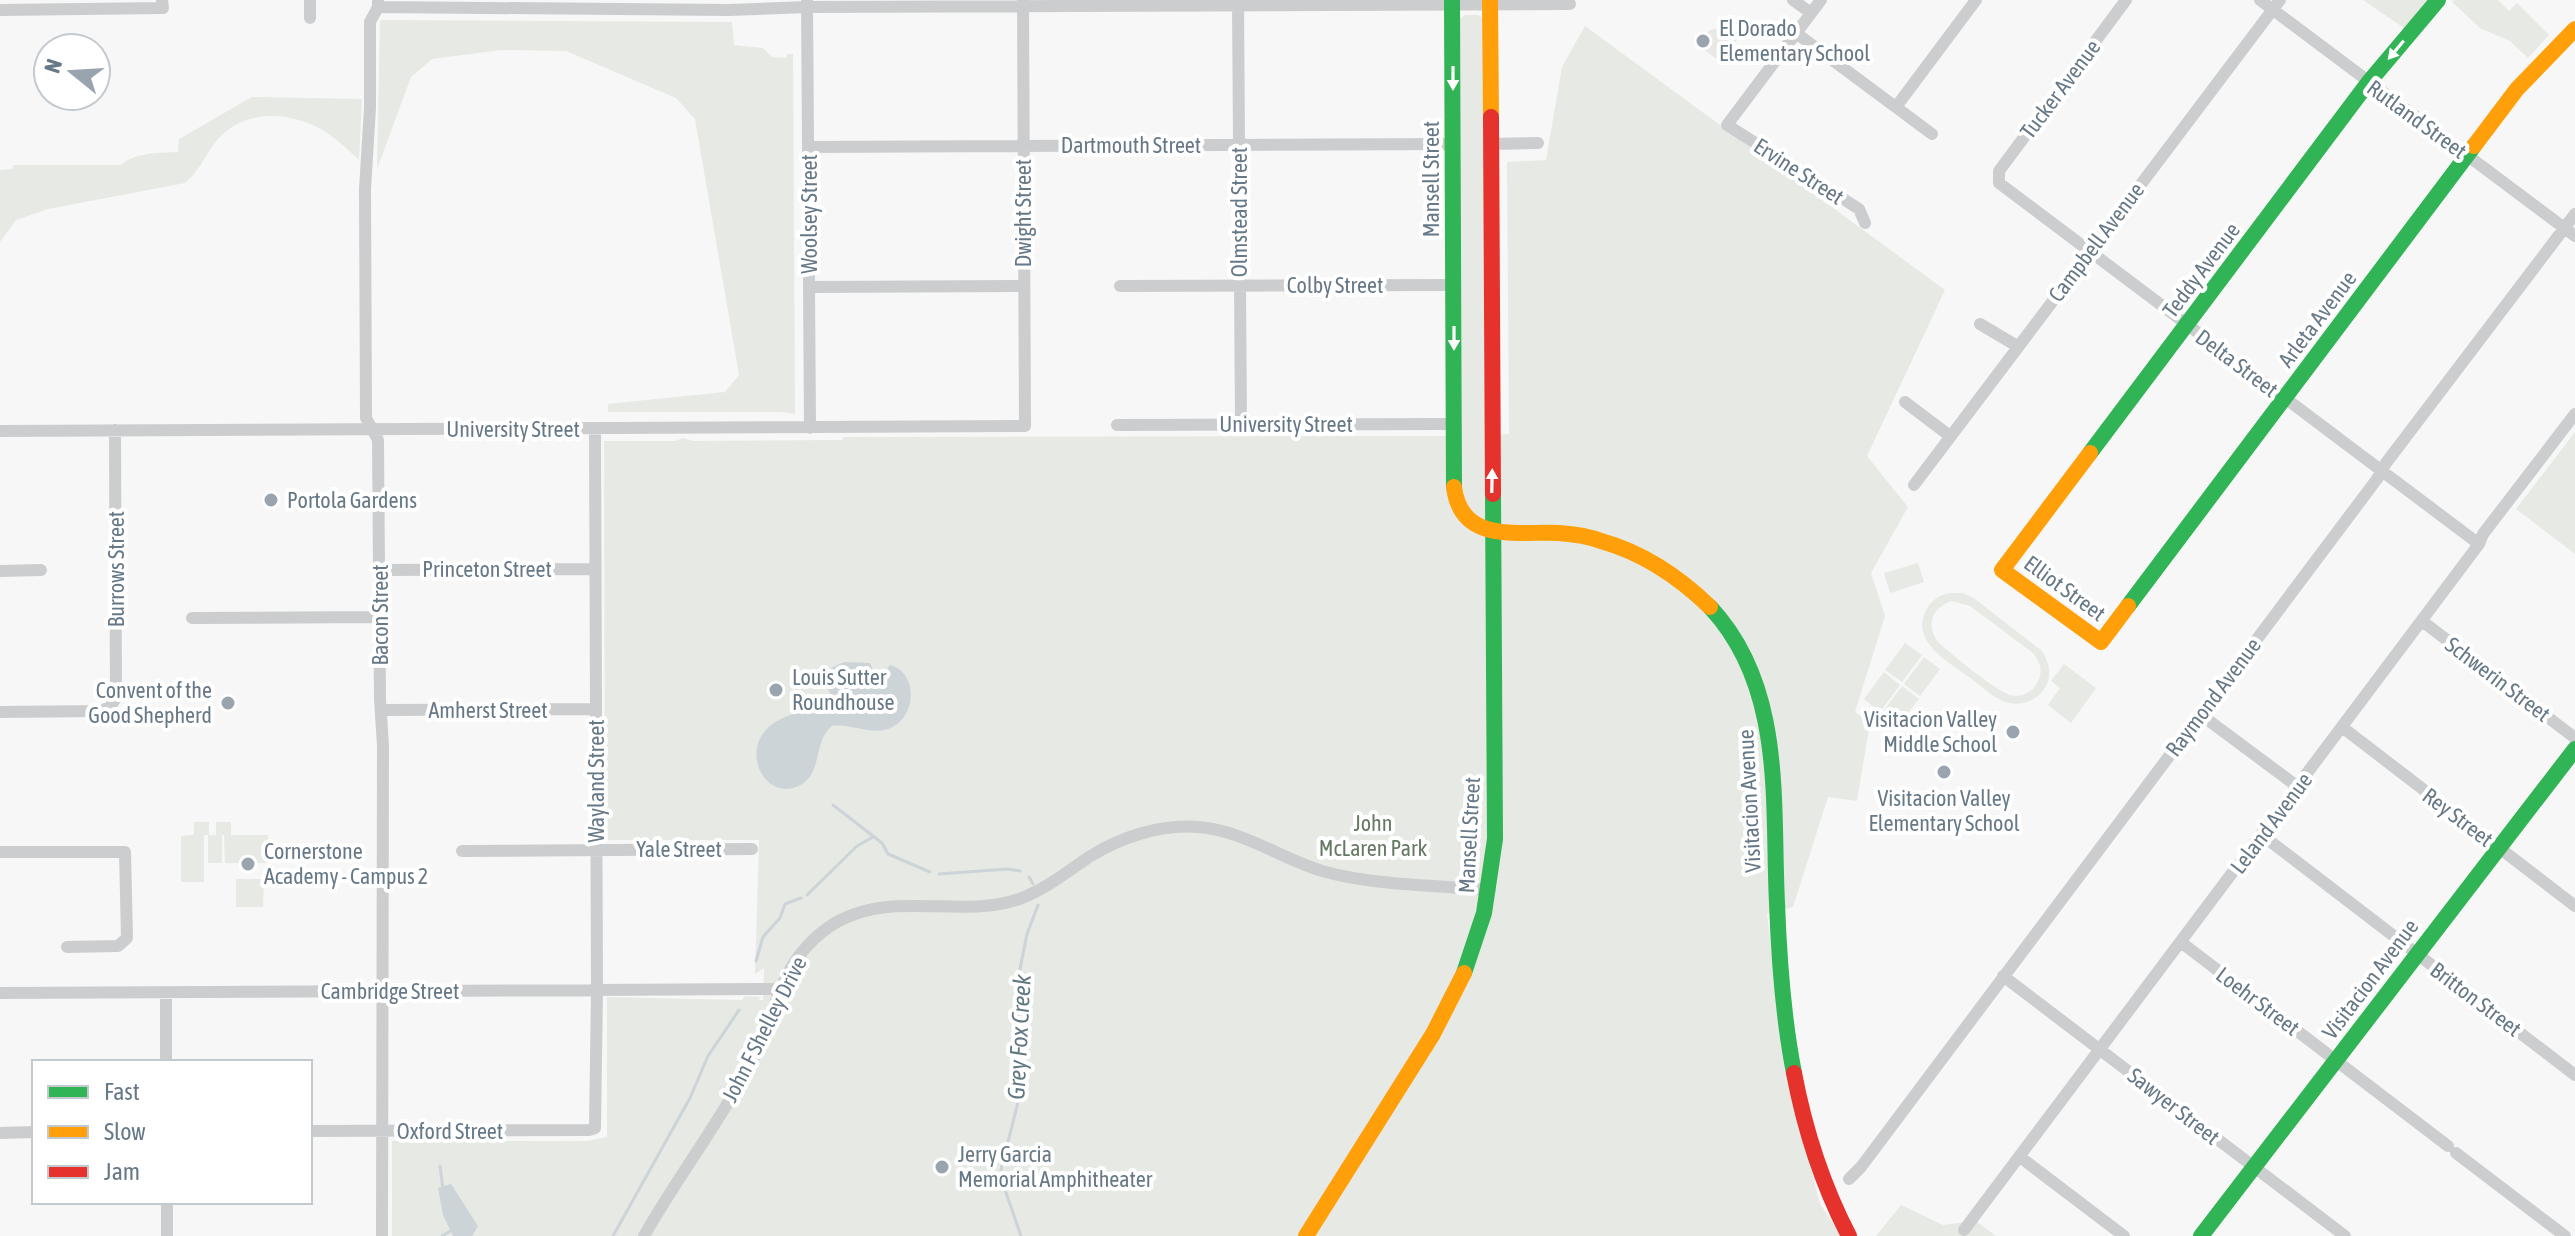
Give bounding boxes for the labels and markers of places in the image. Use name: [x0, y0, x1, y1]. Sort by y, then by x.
place label: El Dorado Elementary School: [1719, 15, 1870, 66]
marker: El Dorado Elementary School: [1694, 32, 1712, 50]
place label: Portola Gardens: [287, 487, 417, 513]
marker: Portola Gardens: [262, 491, 280, 509]
place label: Louis Sutter Roundhouse: [792, 664, 894, 715]
place label: Convent of the Good Shepherd: [88, 677, 212, 728]
marker: Louis Sutter Roundhouse: [767, 681, 785, 699]
marker: Convent of the Good Shepherd: [219, 694, 237, 712]
place label: Visitacion Valley Middle School: [1864, 706, 1997, 757]
marker: Visitacion Valley Middle School: [2004, 723, 2022, 741]
marker: Visitacion Valley Elementary School: [1935, 763, 1953, 781]
place label: Visitacion Valley Elementary School: [1868, 785, 2020, 836]
place label: Cornerstone Academy - Campus 2: [264, 838, 428, 889]
marker: Cornerstone Academy - Campus 2: [239, 855, 257, 873]
place label: Jerry Garcia Memorial Amphitheater: [958, 1141, 1153, 1192]
marker: Jerry Garcia Memorial Amphitheater: [933, 1158, 951, 1176]

